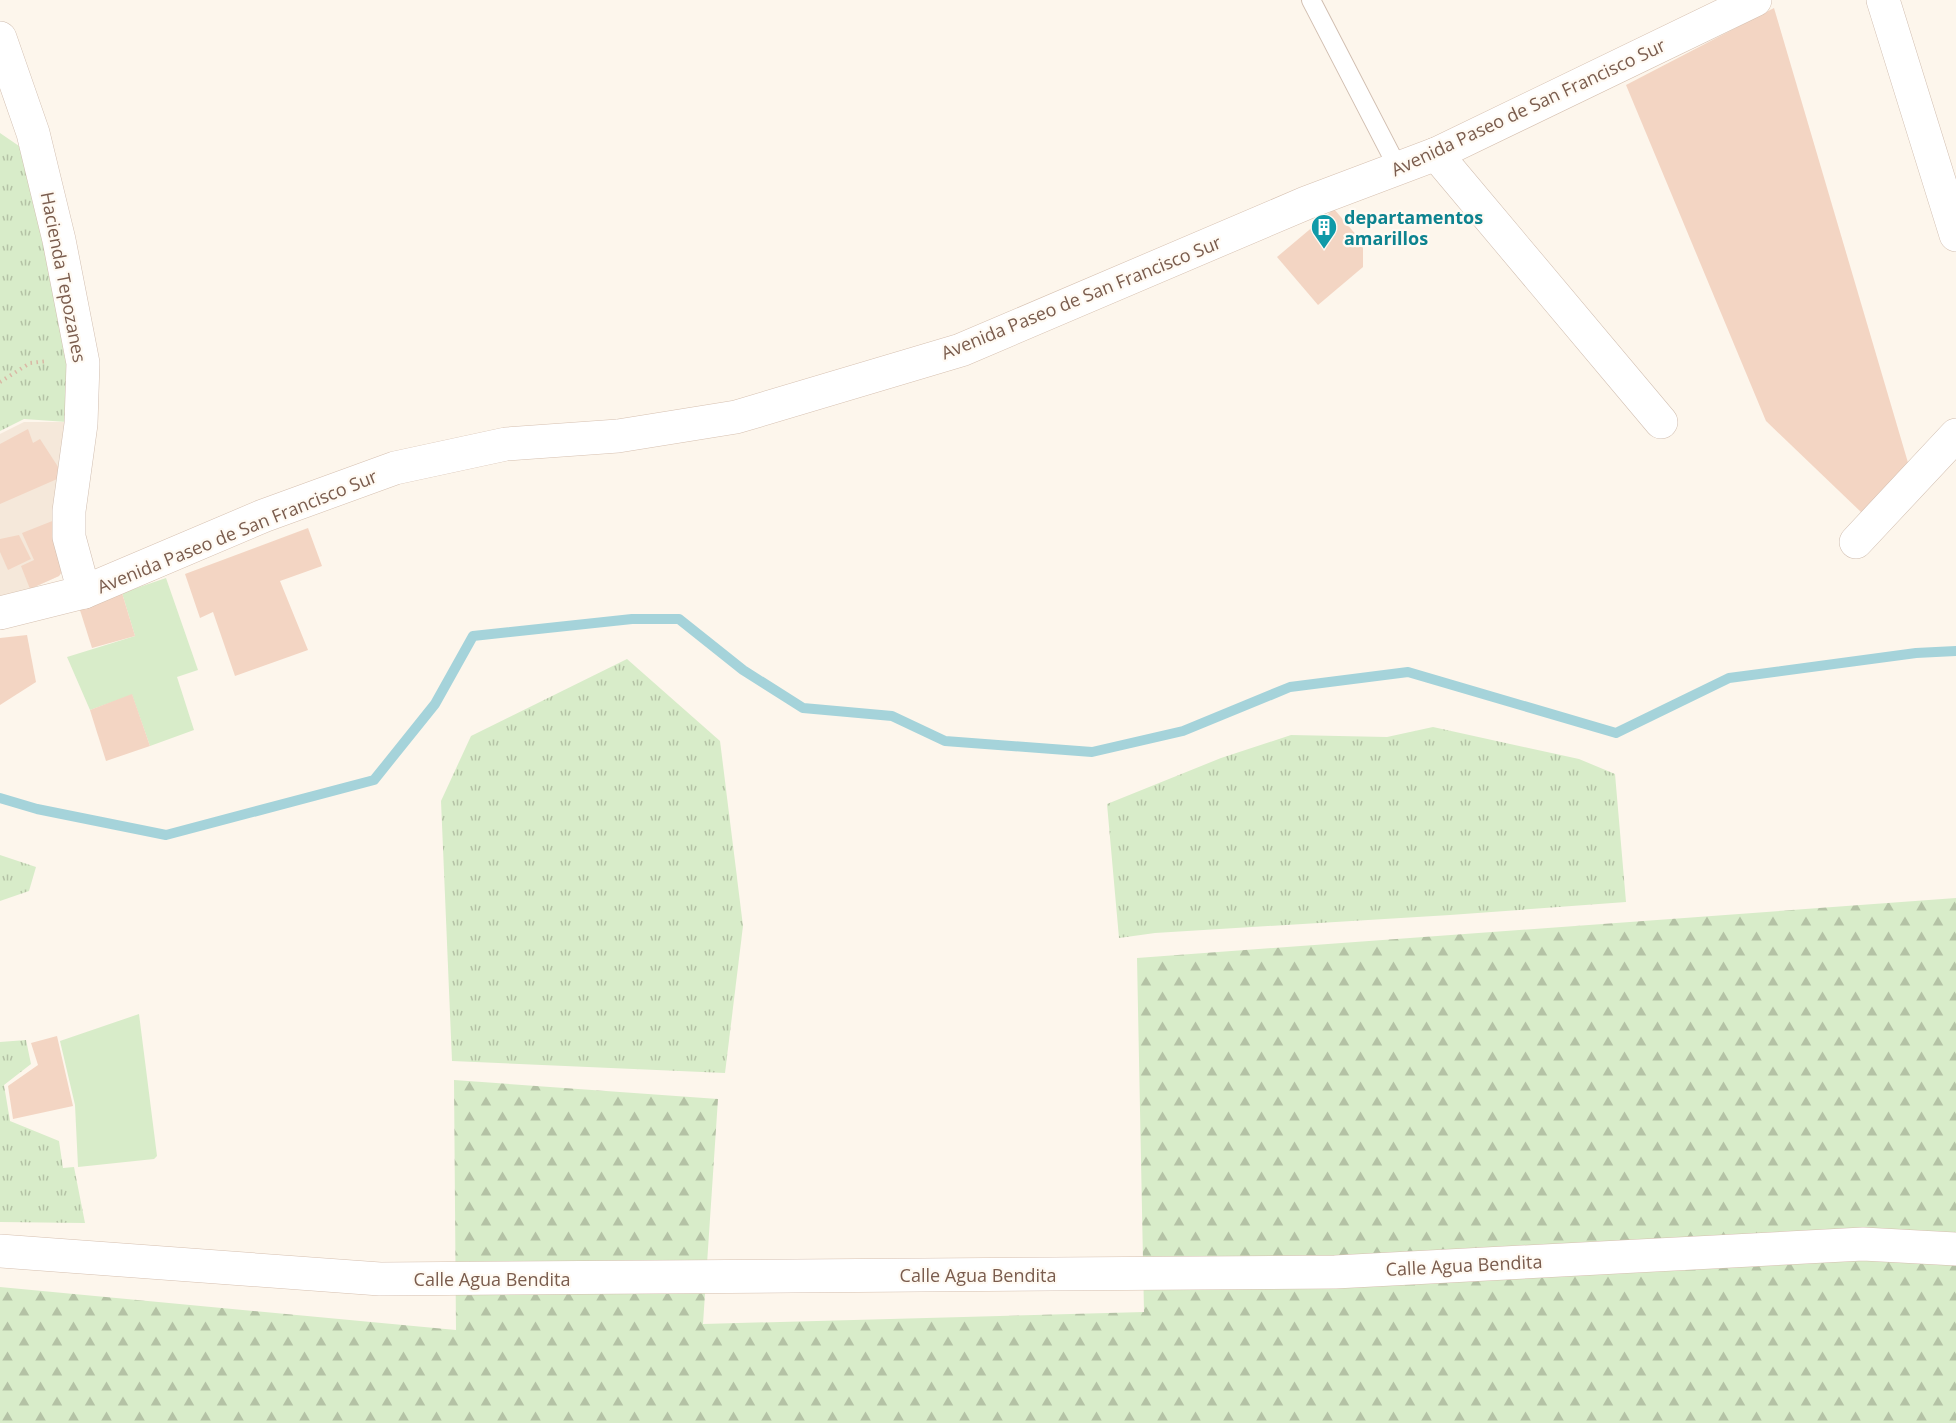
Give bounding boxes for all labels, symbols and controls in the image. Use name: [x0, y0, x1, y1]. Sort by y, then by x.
street label: Avenida Paseo de San Francisco Sur: [1387, 32, 1670, 181]
street label: Hacienda Tepozanes: [36, 190, 92, 364]
place label: departamentos amarillos: [1344, 205, 1483, 250]
building icon: departamentos amarillos: [1309, 212, 1339, 250]
street label: Avenida Paseo de San Francisco Sur: [937, 229, 1225, 364]
street label: Avenida Paseo de San Francisco Sur: [93, 463, 381, 598]
street label: Calle Agua Bendita: [1385, 1249, 1543, 1281]
street label: Calle Agua Bendita: [900, 1263, 1056, 1287]
street label: Calle Agua Bendita: [414, 1267, 570, 1291]

